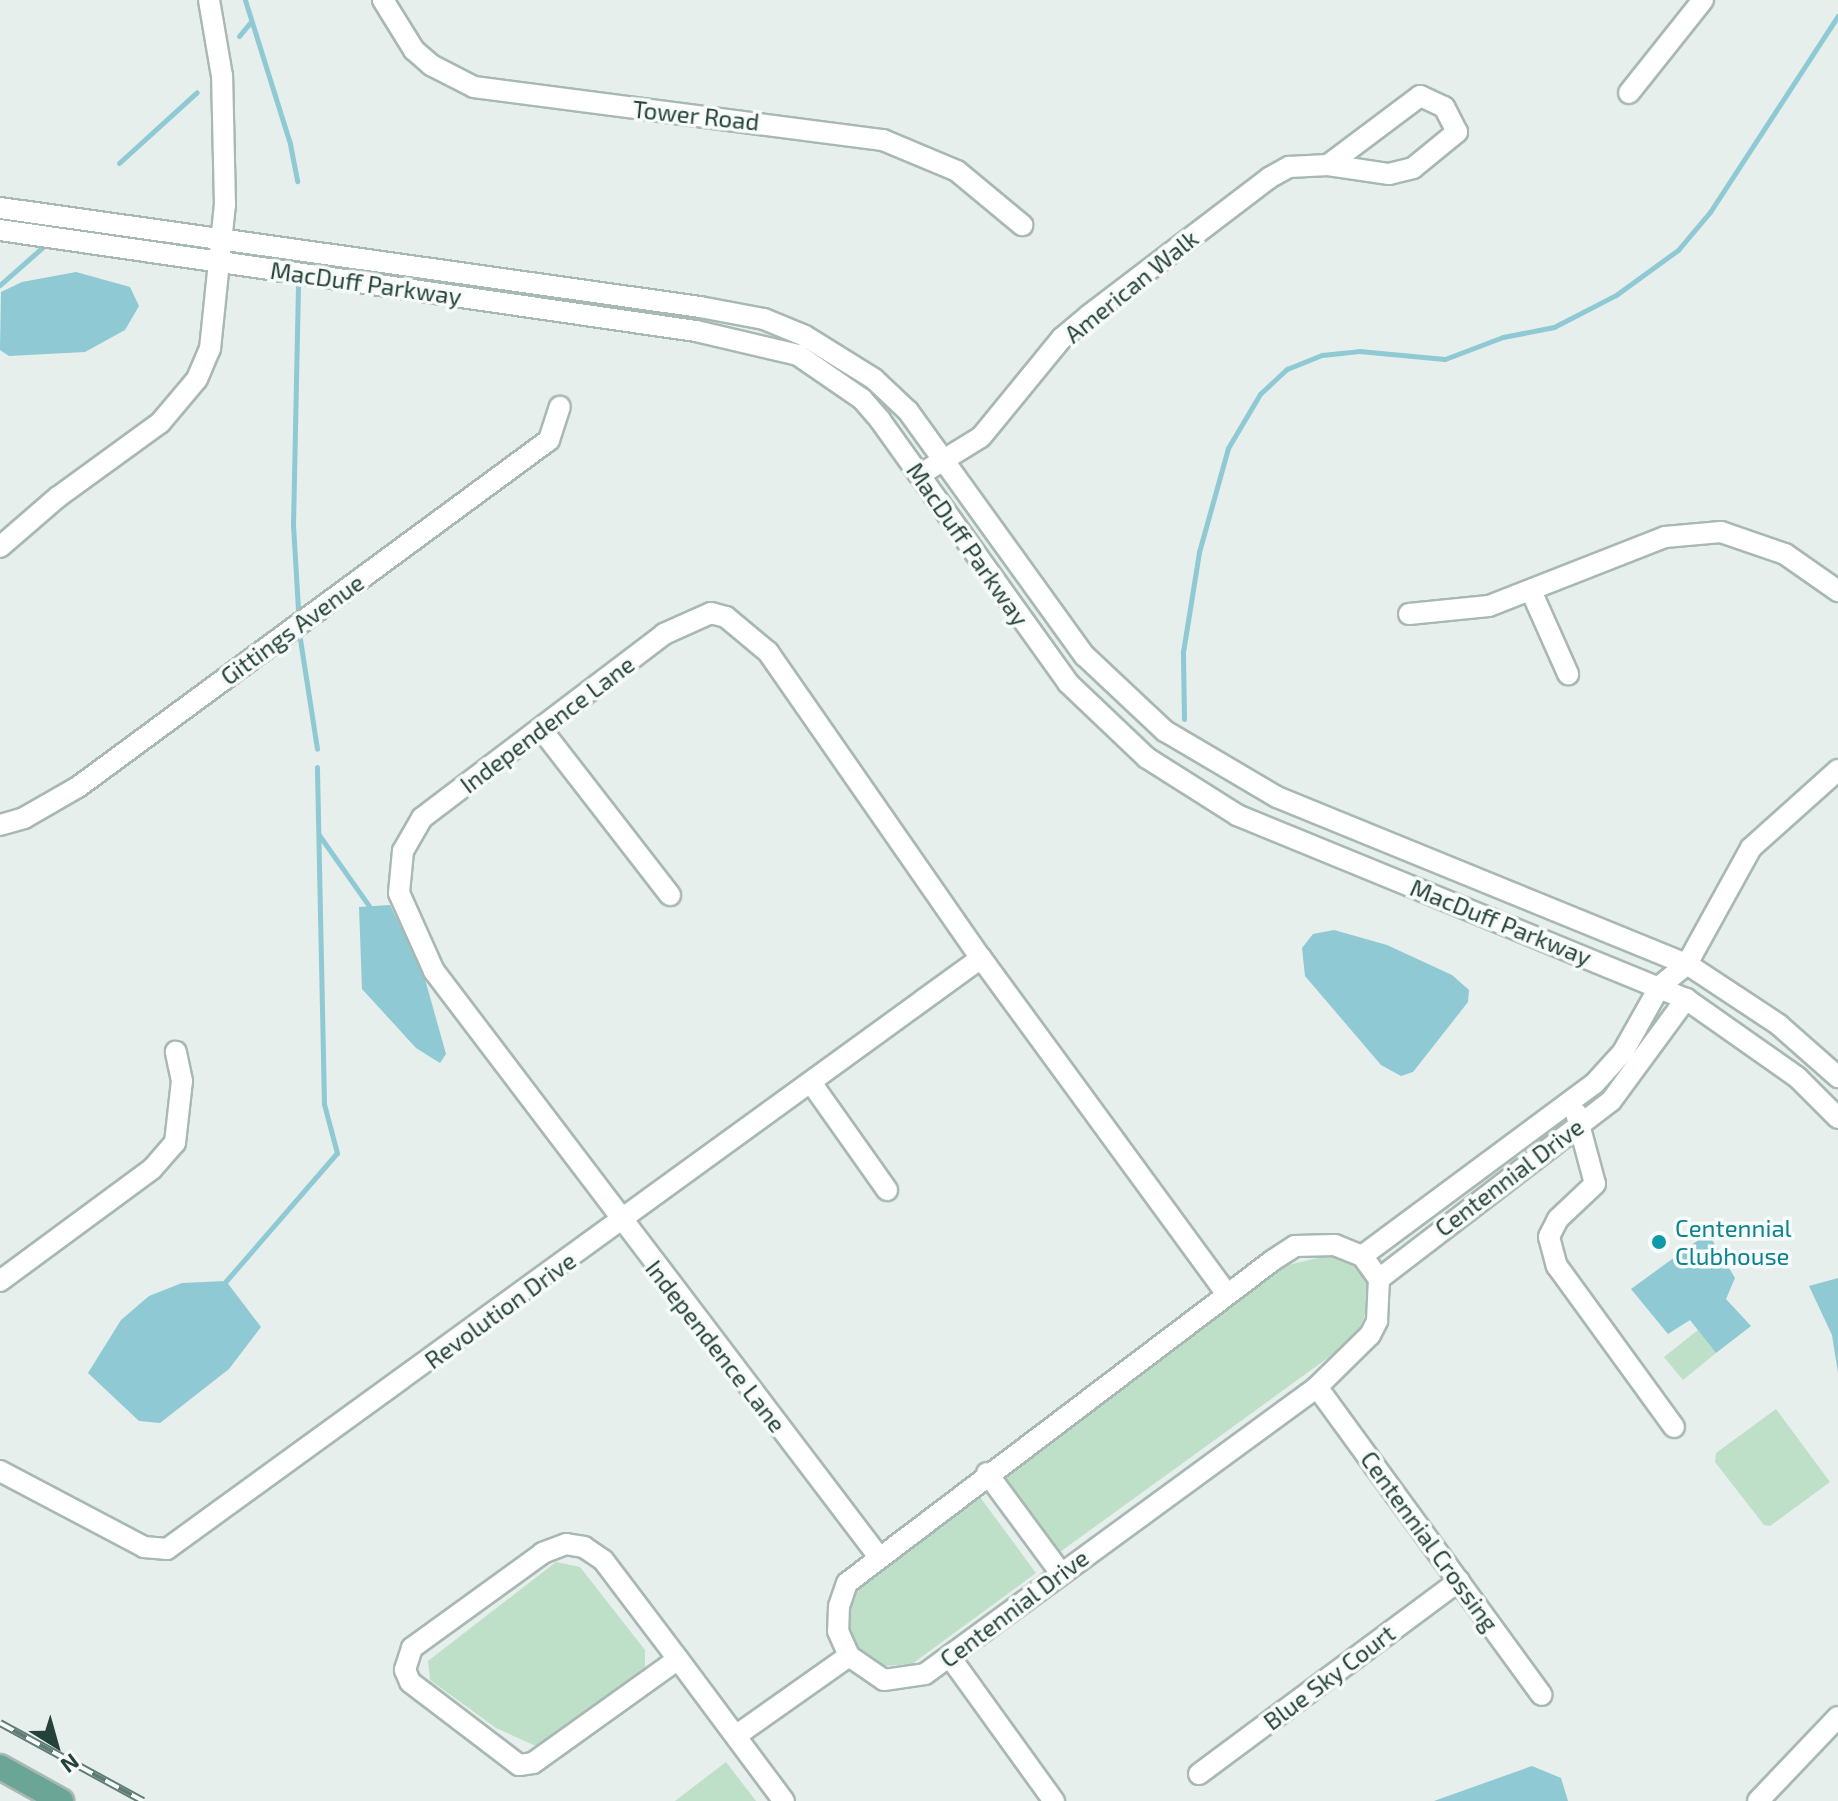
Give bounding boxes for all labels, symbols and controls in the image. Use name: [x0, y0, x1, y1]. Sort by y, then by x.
street label: Tower Road: [631, 94, 761, 136]
street label: American Walk: [1058, 223, 1204, 349]
street label: MacDuff Parkway: [269, 255, 463, 311]
street label: MacDuff Parkway: [901, 457, 1035, 631]
street label: Gittings Avenue: [215, 567, 369, 691]
street label: Independence Lane: [454, 649, 640, 799]
street label: MacDuff Parkway: [1406, 873, 1596, 971]
street label: Centennial Drive: [1429, 1112, 1589, 1242]
place label: Centennial Clubhouse: [1675, 1214, 1792, 1270]
marker: Centennial Clubhouse: [1650, 1233, 1668, 1251]
street label: Revolution Drive: [419, 1246, 581, 1374]
street label: Independence Lane: [640, 1254, 792, 1438]
street label: Centennial Crossing: [1355, 1445, 1505, 1637]
street label: Centennial Drive: [934, 1543, 1094, 1673]
street label: Blue Sky Court: [1257, 1618, 1401, 1736]
north arrow: [16, 1705, 96, 1785]
text: N: [56, 1749, 85, 1779]

